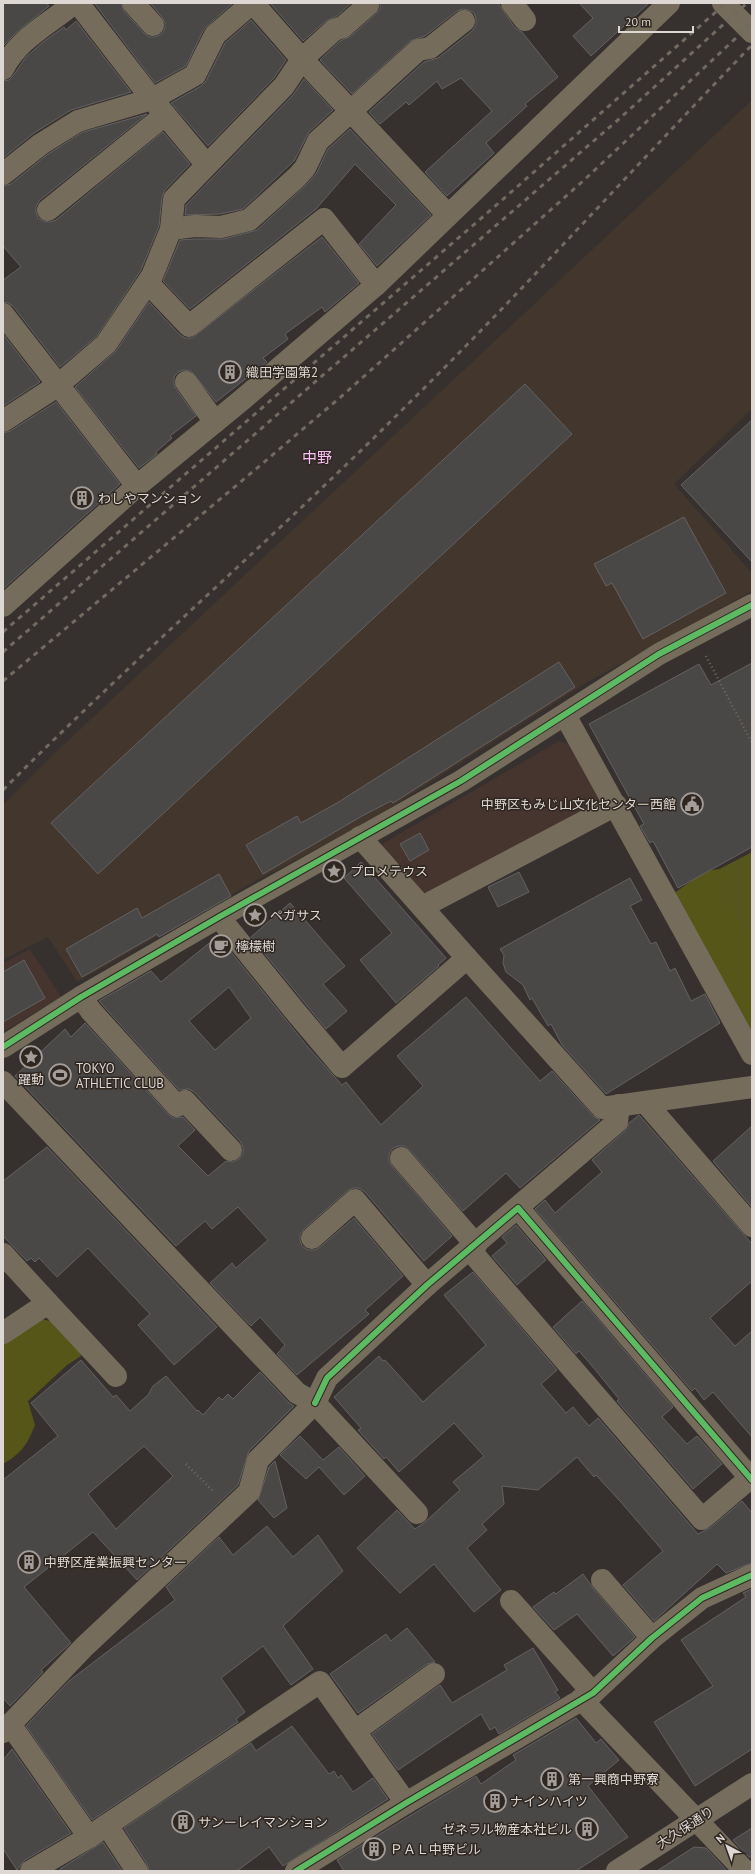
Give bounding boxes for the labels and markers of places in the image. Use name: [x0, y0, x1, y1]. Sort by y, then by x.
building icon: 織田学園第2: [217, 359, 243, 385]
place label: 織田学園第2: [246, 364, 318, 381]
building icon: わしやマンション: [69, 485, 95, 511]
place label: わしやマンション: [98, 490, 202, 507]
public building icon: 中野区もみじ山文化センター西館: [679, 791, 705, 817]
place label: 中野区もみじ山文化センター西館: [481, 796, 676, 813]
place icon: プロメテウス: [321, 858, 347, 884]
place label: プロメテウス: [350, 863, 428, 880]
place icon: ペガサス: [242, 902, 268, 928]
place label: ペガサス: [270, 907, 322, 924]
cafe icon: 檸檬樹: [208, 933, 234, 959]
place label: 檸檬樹: [236, 938, 275, 955]
place icon: 躍動: [18, 1044, 44, 1070]
place label: TOKYO ATHLETIC CLUB: [76, 1060, 164, 1092]
sports icon: TOKYO ATHLETIC CLUB: [47, 1062, 73, 1088]
place label: 躍動: [18, 1071, 44, 1088]
building icon: 中野区産業振興センター: [16, 1549, 42, 1575]
place label: 中野区産業振興センター: [44, 1554, 187, 1571]
building icon: 第一興商中野寮: [539, 1766, 565, 1792]
place label: 第一興商中野寮: [568, 1771, 659, 1788]
building icon: ナインハイツ: [482, 1788, 508, 1814]
place label: ナインハイツ: [510, 1793, 588, 1810]
building icon: サンーレイマンション: [170, 1809, 196, 1835]
place label: サンーレイマンション: [198, 1814, 328, 1831]
building icon: ゼネラル物産本社ビル: [574, 1816, 600, 1842]
place label: ゼネラル物産本社ビル: [442, 1821, 572, 1838]
building icon: ＰＡＬ中野ビル: [361, 1836, 387, 1862]
place label: ＰＡＬ中野ビル: [390, 1841, 481, 1858]

